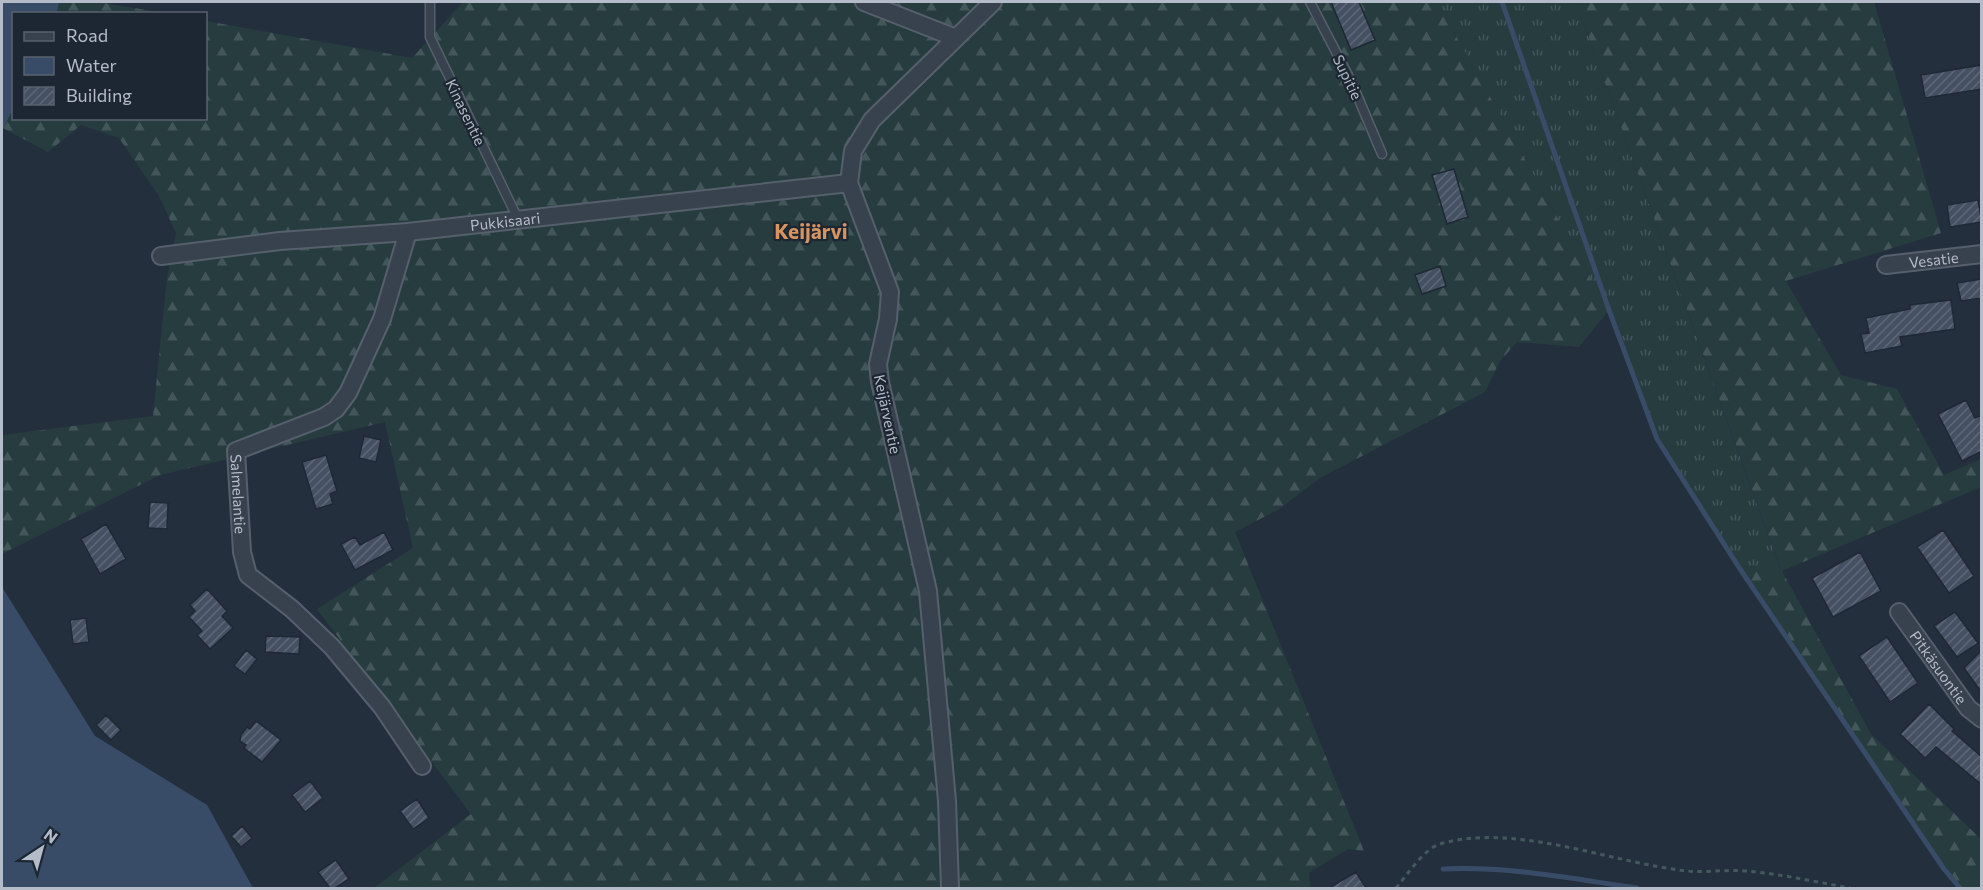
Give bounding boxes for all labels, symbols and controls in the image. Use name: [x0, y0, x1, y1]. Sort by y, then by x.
legend: [12, 12, 207, 120]
text: Road: [66, 24, 108, 46]
street label: Supitie: [1329, 52, 1367, 103]
text: Water: [66, 54, 117, 76]
street label: Kinasentie: [442, 76, 490, 148]
text: Building: [66, 84, 132, 106]
street label: Pukkisaari: [469, 208, 541, 234]
district label: Keijärvi: [774, 218, 848, 243]
street label: Vesatie: [1908, 248, 1960, 271]
street label: Keijärventie: [871, 373, 905, 455]
street label: Salmelantie: [227, 454, 250, 534]
street label: Pitkäsuontie: [1906, 627, 1971, 707]
north arrow: [12, 818, 72, 878]
text: N: [41, 824, 62, 847]

